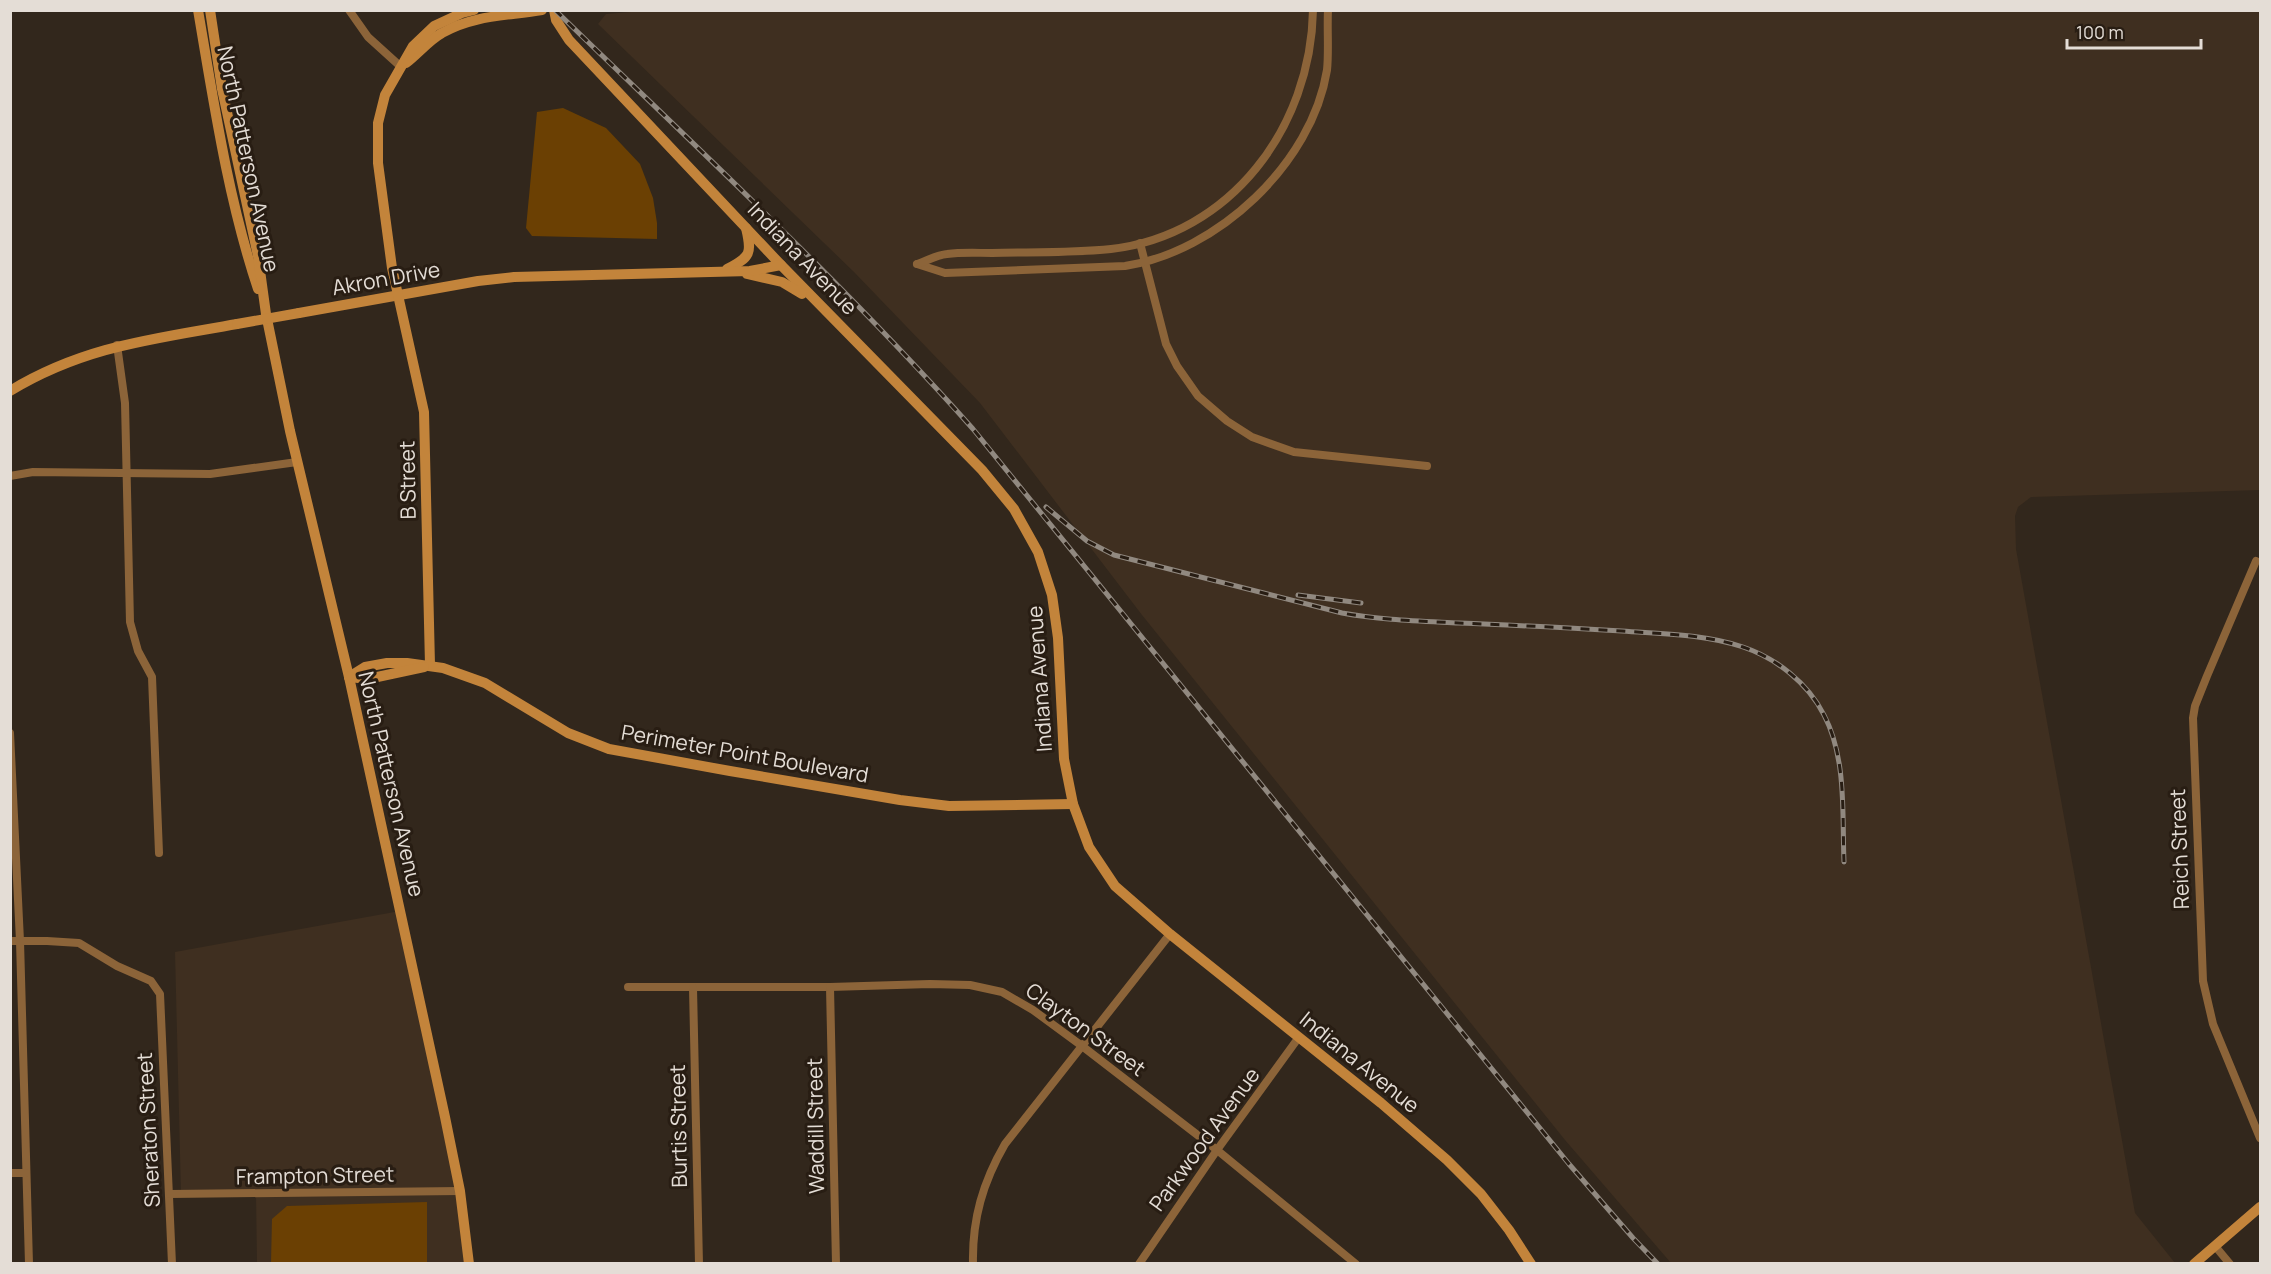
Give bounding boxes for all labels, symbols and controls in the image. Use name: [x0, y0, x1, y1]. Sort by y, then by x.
scale bar: [2067, 12, 2200, 50]
text: 100 m: [2076, 20, 2124, 44]
street label: North Patterson Avenue: [211, 43, 287, 275]
street label: Indiana Avenue: [742, 196, 864, 320]
street label: Akron Drive: [330, 255, 442, 301]
street label: B Street: [392, 440, 422, 520]
street label: Indiana Avenue: [1020, 605, 1058, 753]
street label: North Patterson Avenue: [352, 669, 432, 899]
street label: Perimeter Point Boulevard: [619, 717, 871, 789]
street label: Reich Street: [2163, 788, 2195, 910]
street label: Clayton Street: [1020, 976, 1152, 1082]
street label: Indiana Avenue: [1294, 1005, 1426, 1119]
street label: Sheraton Street: [130, 1052, 166, 1208]
street label: Waddill Street: [800, 1058, 830, 1194]
street label: Parkwood Avenue: [1142, 1062, 1266, 1216]
street label: Burtis Street: [663, 1064, 693, 1188]
street label: Frampton Street: [236, 1160, 394, 1190]

